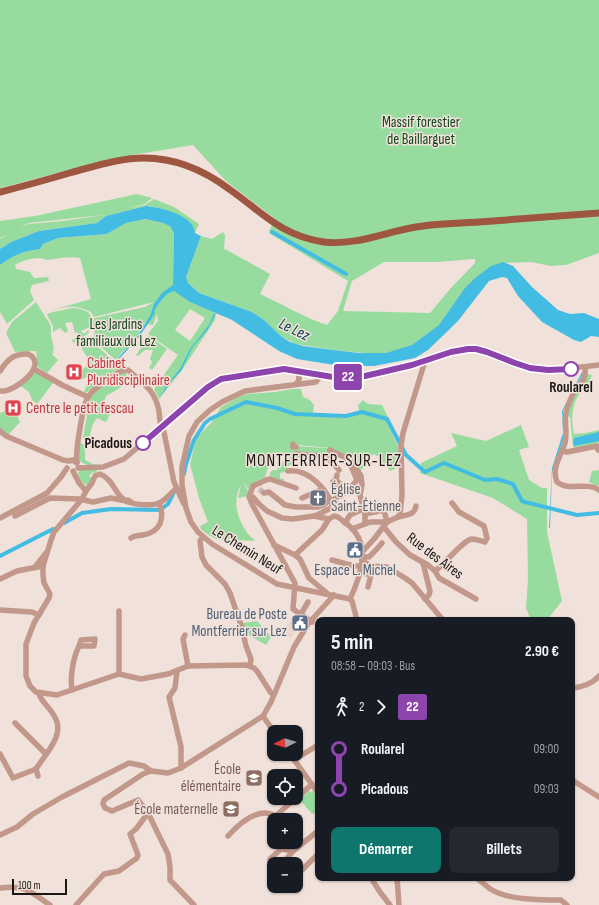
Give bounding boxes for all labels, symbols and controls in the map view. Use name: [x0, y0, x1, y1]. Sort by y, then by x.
park label: Massif forestier de Baillarguet: [382, 113, 461, 149]
water label: Le Lez: [276, 314, 314, 346]
park label: Les Jardins familiaux du Lez: [76, 315, 157, 351]
place label: Cabinet Pluridisciplinaire: [87, 354, 170, 390]
marker: Roularel: [563, 361, 579, 377]
hospital icon: Cabinet Pluridisciplinaire: [64, 362, 84, 382]
line badge: 22: [330, 364, 366, 390]
text: 22: [342, 368, 354, 385]
place label: Roularel: [549, 378, 593, 397]
hospital icon: Centre le petit fescau: [3, 398, 23, 418]
place label: Centre le petit fescau: [26, 399, 134, 418]
place label: Picadous: [84, 434, 132, 453]
marker: Picadous: [135, 435, 151, 451]
district label: MONTFERRIER-SUR-LEZ: [246, 451, 402, 471]
place label: Église Saint-Étienne: [331, 480, 401, 516]
church icon: Église Saint-Étienne: [308, 488, 328, 508]
street label: Le Chemin Neuf: [208, 521, 286, 579]
street label: Rue des Aires: [403, 528, 467, 584]
public building icon: Espace L. Michel: [345, 540, 365, 560]
place label: Espace L. Michel: [314, 561, 396, 580]
place label: Bureau de Poste Montferrier sur Lez: [191, 605, 288, 641]
public building icon: Bureau de Poste Montferrier sur Lez: [290, 613, 310, 633]
text: 5 min: [331, 629, 373, 656]
text: 2.90 €: [525, 642, 559, 661]
text: 08:58 – 09:03 · Bus: [331, 658, 415, 674]
icon: walk: [331, 696, 353, 718]
icon: forward: [370, 696, 392, 718]
text: 22: [406, 698, 419, 715]
text: 2: [359, 699, 364, 715]
north arrow: [267, 725, 303, 761]
map controls: [267, 725, 303, 893]
text: Roularel: [361, 740, 404, 759]
text: 09:00: [533, 741, 559, 757]
place label: École élémentaire: [181, 760, 241, 796]
school or university icon: École élémentaire: [244, 768, 264, 788]
button: locate: [267, 769, 303, 805]
text: Picadous: [361, 780, 409, 799]
text: 09:03: [534, 781, 559, 797]
school or university icon: École maternelle: [221, 799, 241, 819]
place label: École maternelle: [134, 800, 218, 819]
button: +: [267, 813, 303, 849]
button: Démarrer: [331, 827, 441, 873]
button: Billets: [449, 827, 559, 873]
button: −: [267, 857, 303, 893]
scale bar: [12, 877, 67, 896]
text: 100 m: [18, 879, 40, 892]

